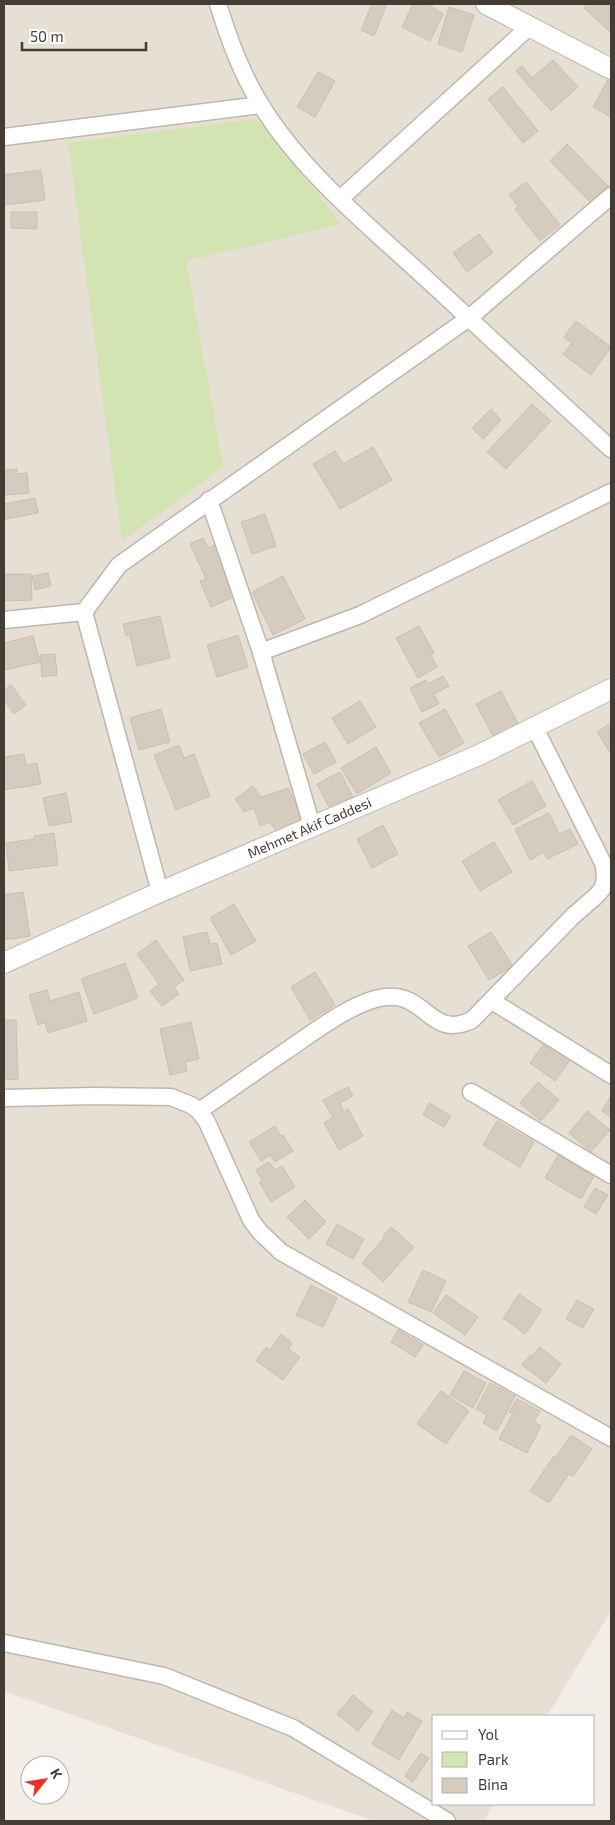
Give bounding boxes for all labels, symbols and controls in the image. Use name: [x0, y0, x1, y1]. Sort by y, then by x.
scale bar: [22, 20, 146, 52]
text: 50 m: [30, 27, 64, 45]
street label: Mehmet Akif Caddesi: [245, 793, 374, 861]
legend: [432, 1715, 595, 1805]
text: Yol: [478, 1725, 499, 1743]
text: Park: [478, 1750, 509, 1768]
north arrow: [20, 1755, 70, 1805]
text: K: [47, 1765, 66, 1781]
text: Bina: [478, 1775, 508, 1793]

